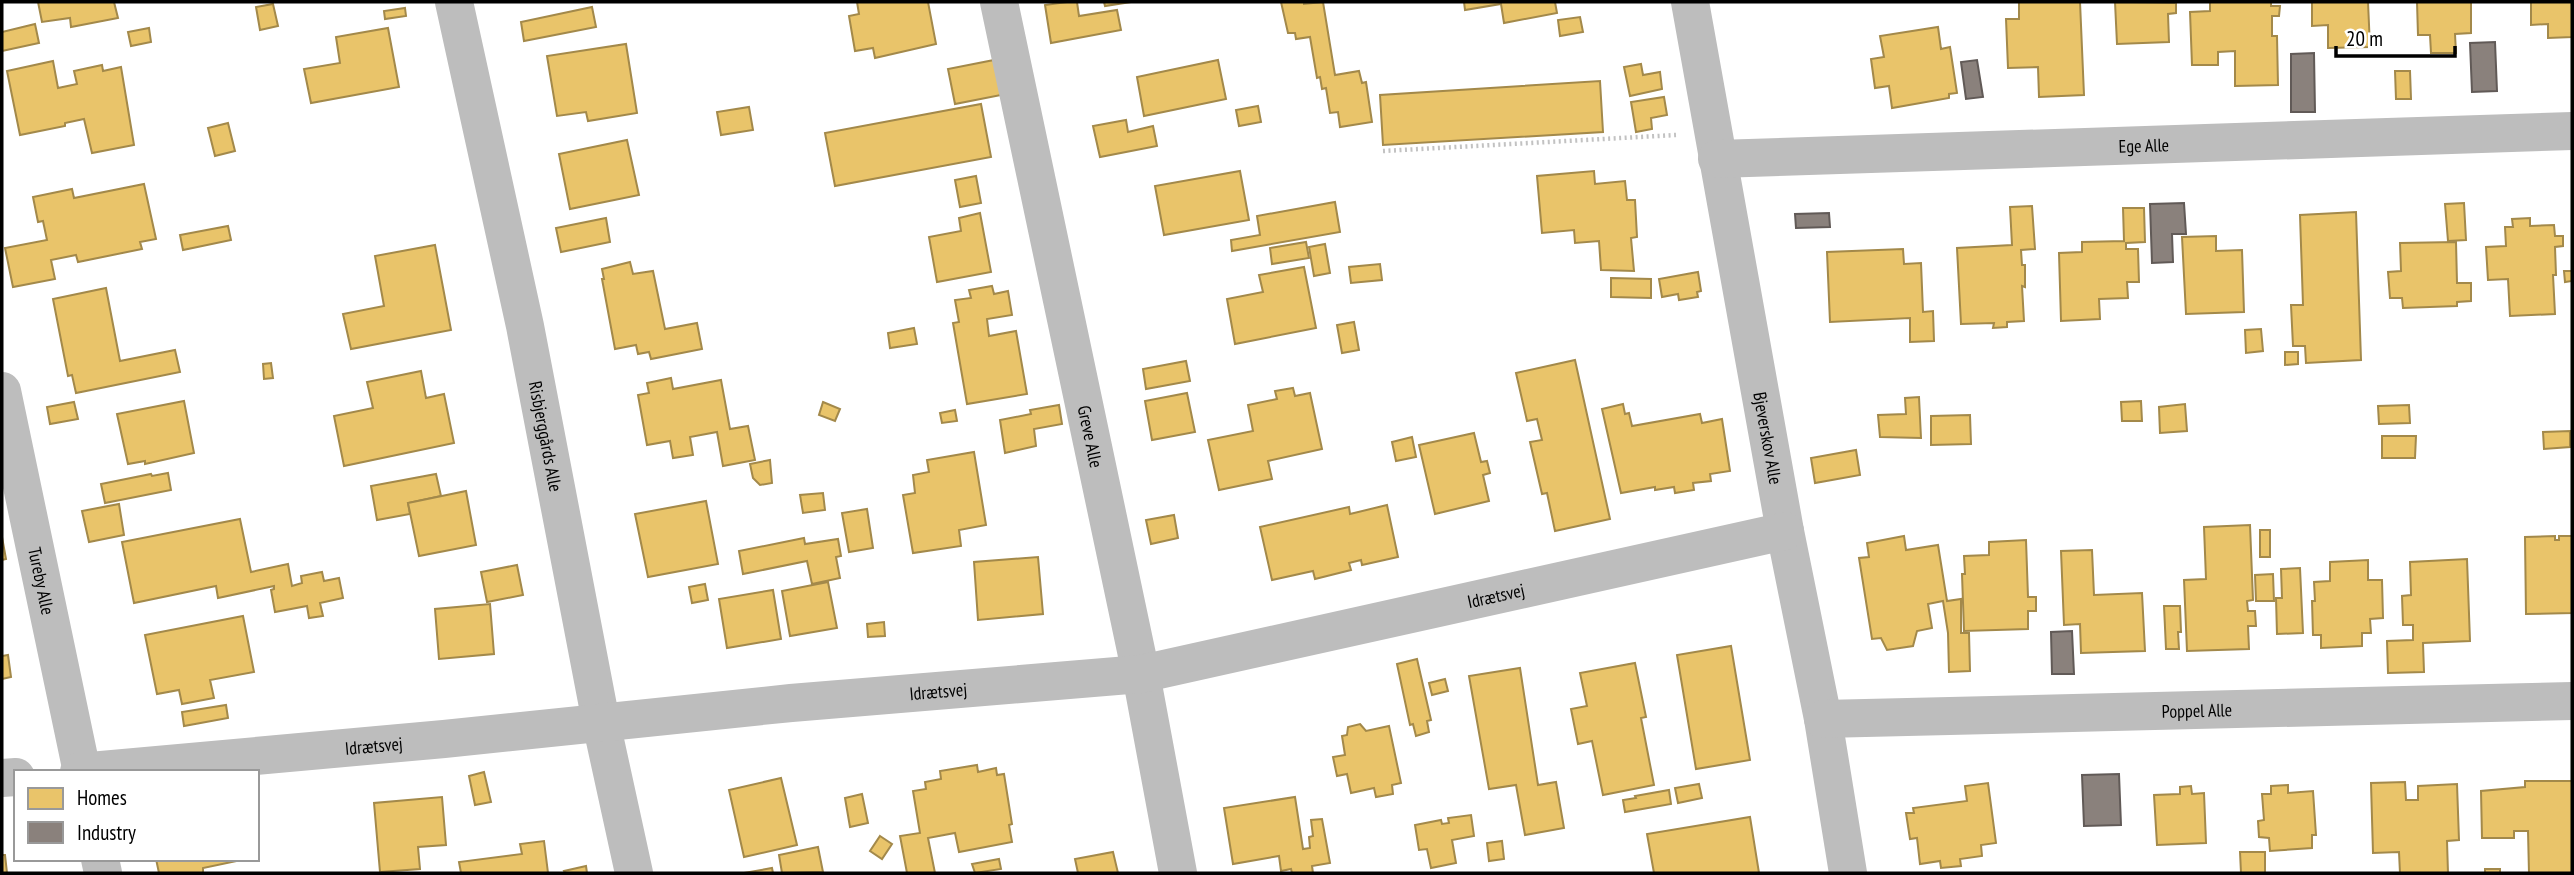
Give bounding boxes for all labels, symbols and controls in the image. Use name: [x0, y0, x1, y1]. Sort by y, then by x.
scale bar: [2336, 14, 2455, 58]
text: 20 m: [2346, 25, 2383, 52]
street label: Ege Alle: [2118, 133, 2169, 157]
street label: Risbjerggårds Alle: [524, 379, 568, 493]
street label: Bjeverskov Alle: [1749, 390, 1788, 486]
street label: Greve Alle: [1073, 403, 1109, 470]
street label: Tureby Alle: [24, 545, 60, 617]
street label: Idrætsvej: [1465, 578, 1527, 613]
street label: Idrætsvej: [908, 677, 968, 705]
street label: Poppel Alle: [2161, 698, 2232, 722]
street label: Idrætsvej: [344, 731, 404, 759]
legend: [14, 770, 259, 861]
text: Homes: [77, 784, 127, 811]
text: Industry: [77, 819, 136, 846]

